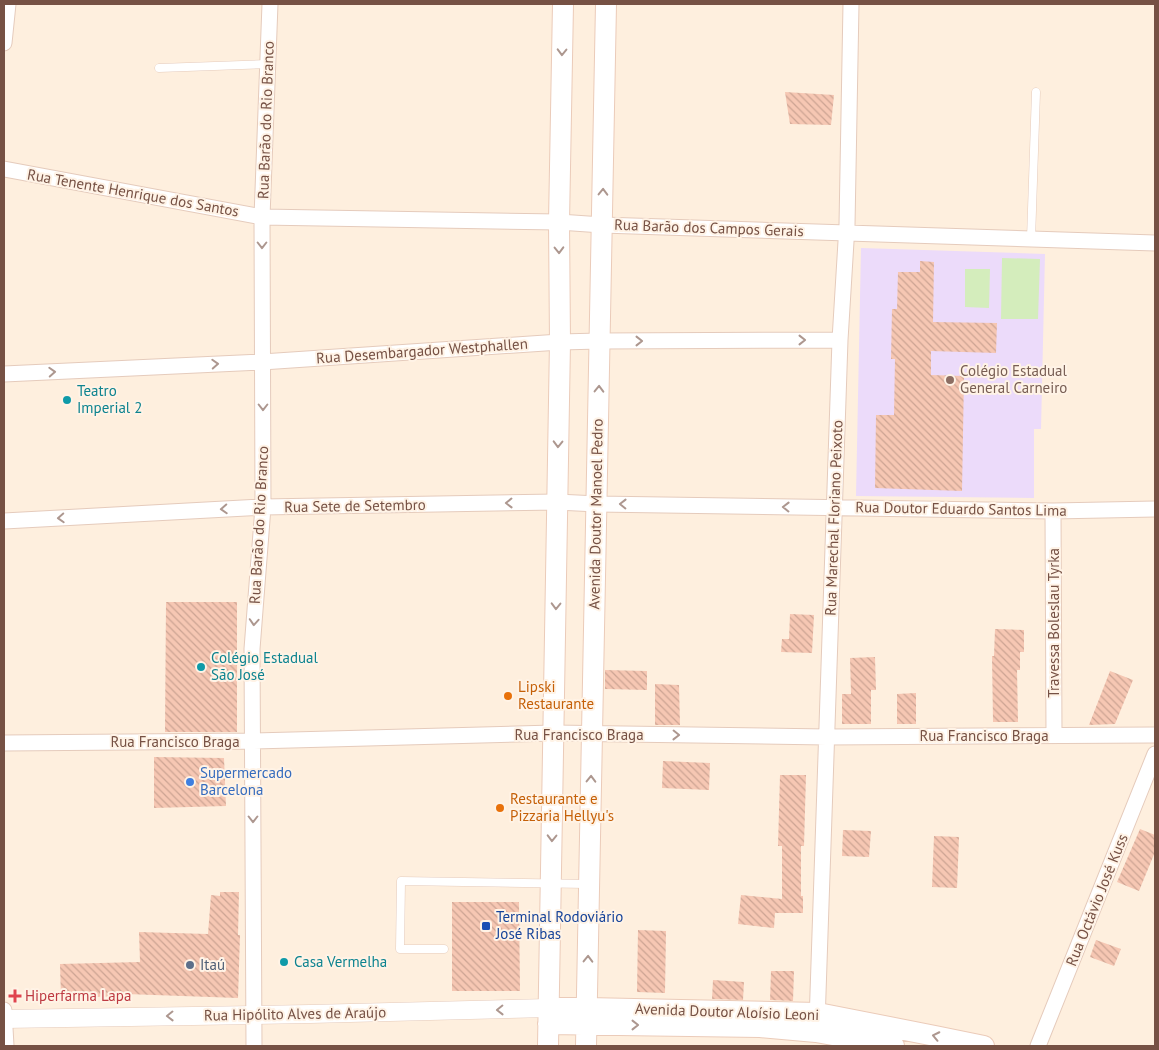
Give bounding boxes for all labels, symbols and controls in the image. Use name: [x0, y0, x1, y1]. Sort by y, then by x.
street label: Rua Barão do Rio Branco: [253, 41, 278, 199]
one-way arrow: [557, 49, 567, 57]
street label: Rua Tenente Henrique dos Santos: [26, 165, 240, 220]
one-way arrow: [597, 188, 608, 196]
street label: Rua Barão dos Campos Gerais: [614, 215, 804, 240]
one-way arrow: [257, 242, 267, 249]
one-way arrow: [554, 246, 564, 254]
street label: Rua Desembargador Westphallen: [316, 334, 528, 367]
one-way arrow: [798, 335, 806, 345]
one-way arrow: [636, 336, 643, 346]
one-way arrow: [212, 359, 219, 369]
place label: Colégio Estadual General Carneiro: [960, 361, 1068, 397]
one-way arrow: [49, 366, 57, 377]
marker: Colégio Estadual General Carneiro: [944, 374, 956, 386]
place label: Teatro Imperial 2: [77, 381, 142, 417]
one-way arrow: [594, 385, 604, 393]
marker: Teatro Imperial 2: [61, 394, 73, 406]
one-way arrow: [258, 404, 268, 412]
street label: Avenida Doutor Manoel Pedro: [584, 418, 607, 610]
street label: Rua Marechal Floriano Peixoto: [821, 420, 846, 616]
one-way arrow: [553, 440, 564, 448]
street label: Rua Barão do Rio Branco: [245, 445, 272, 604]
street label: Rua Sete de Setembro: [284, 495, 426, 516]
street label: Rua Doutor Eduardo Santos Lima: [855, 497, 1067, 520]
one-way arrow: [504, 498, 512, 508]
one-way arrow: [619, 499, 626, 509]
one-way arrow: [781, 502, 789, 512]
one-way arrow: [219, 504, 227, 515]
one-way arrow: [57, 512, 65, 523]
street label: Travessa Boleslau Tyrka: [1044, 548, 1063, 698]
one-way arrow: [550, 602, 561, 610]
one-way arrow: [248, 618, 259, 626]
place label: Colégio Estadual São José: [211, 648, 319, 684]
marker: Colégio Estadual São José: [195, 661, 207, 673]
place label: Lipski Restaurante: [518, 677, 594, 713]
marker: Lipski Restaurante: [502, 690, 514, 702]
street label: Rua Francisco Braga: [514, 725, 644, 744]
street label: Rua Francisco Braga: [919, 726, 1049, 745]
one-way arrow: [672, 730, 680, 740]
street label: Rua Francisco Braga: [110, 732, 240, 751]
place label: Supermercado Barcelona: [200, 763, 292, 799]
one-way arrow: [586, 775, 596, 783]
marker: Supermercado Barcelona: [184, 776, 196, 788]
place label: Restaurante e Pizzaria Hellyu's: [510, 789, 614, 825]
marker: Restaurante e Pizzaria Hellyu's: [494, 802, 506, 814]
one-way arrow: [248, 816, 258, 824]
street label: Rua Octávio José Kuss: [1061, 831, 1132, 969]
one-way arrow: [546, 835, 557, 843]
place label: Terminal Rodoviário José Ribas: [495, 907, 623, 943]
marker: Terminal Rodoviário José Ribas: [480, 920, 492, 932]
place label: Casa Vermelha: [294, 952, 387, 971]
place label: Itaú: [200, 955, 225, 974]
one-way arrow: [583, 955, 593, 963]
marker: Casa Vermelha: [278, 956, 290, 968]
marker: Itaú: [184, 959, 196, 971]
place label: Hiperfarma Lapa: [25, 986, 131, 1005]
marker: Hiperfarma Lapa: [9, 990, 21, 1002]
street label: Avenida Doutor Aloísio Leoni: [635, 999, 819, 1024]
street label: Rua Hipólito Alves de Araújo: [204, 1002, 386, 1025]
one-way arrow: [496, 1004, 504, 1015]
one-way arrow: [166, 1011, 174, 1021]
one-way arrow: [632, 1020, 640, 1030]
one-way arrow: [932, 1031, 941, 1042]

